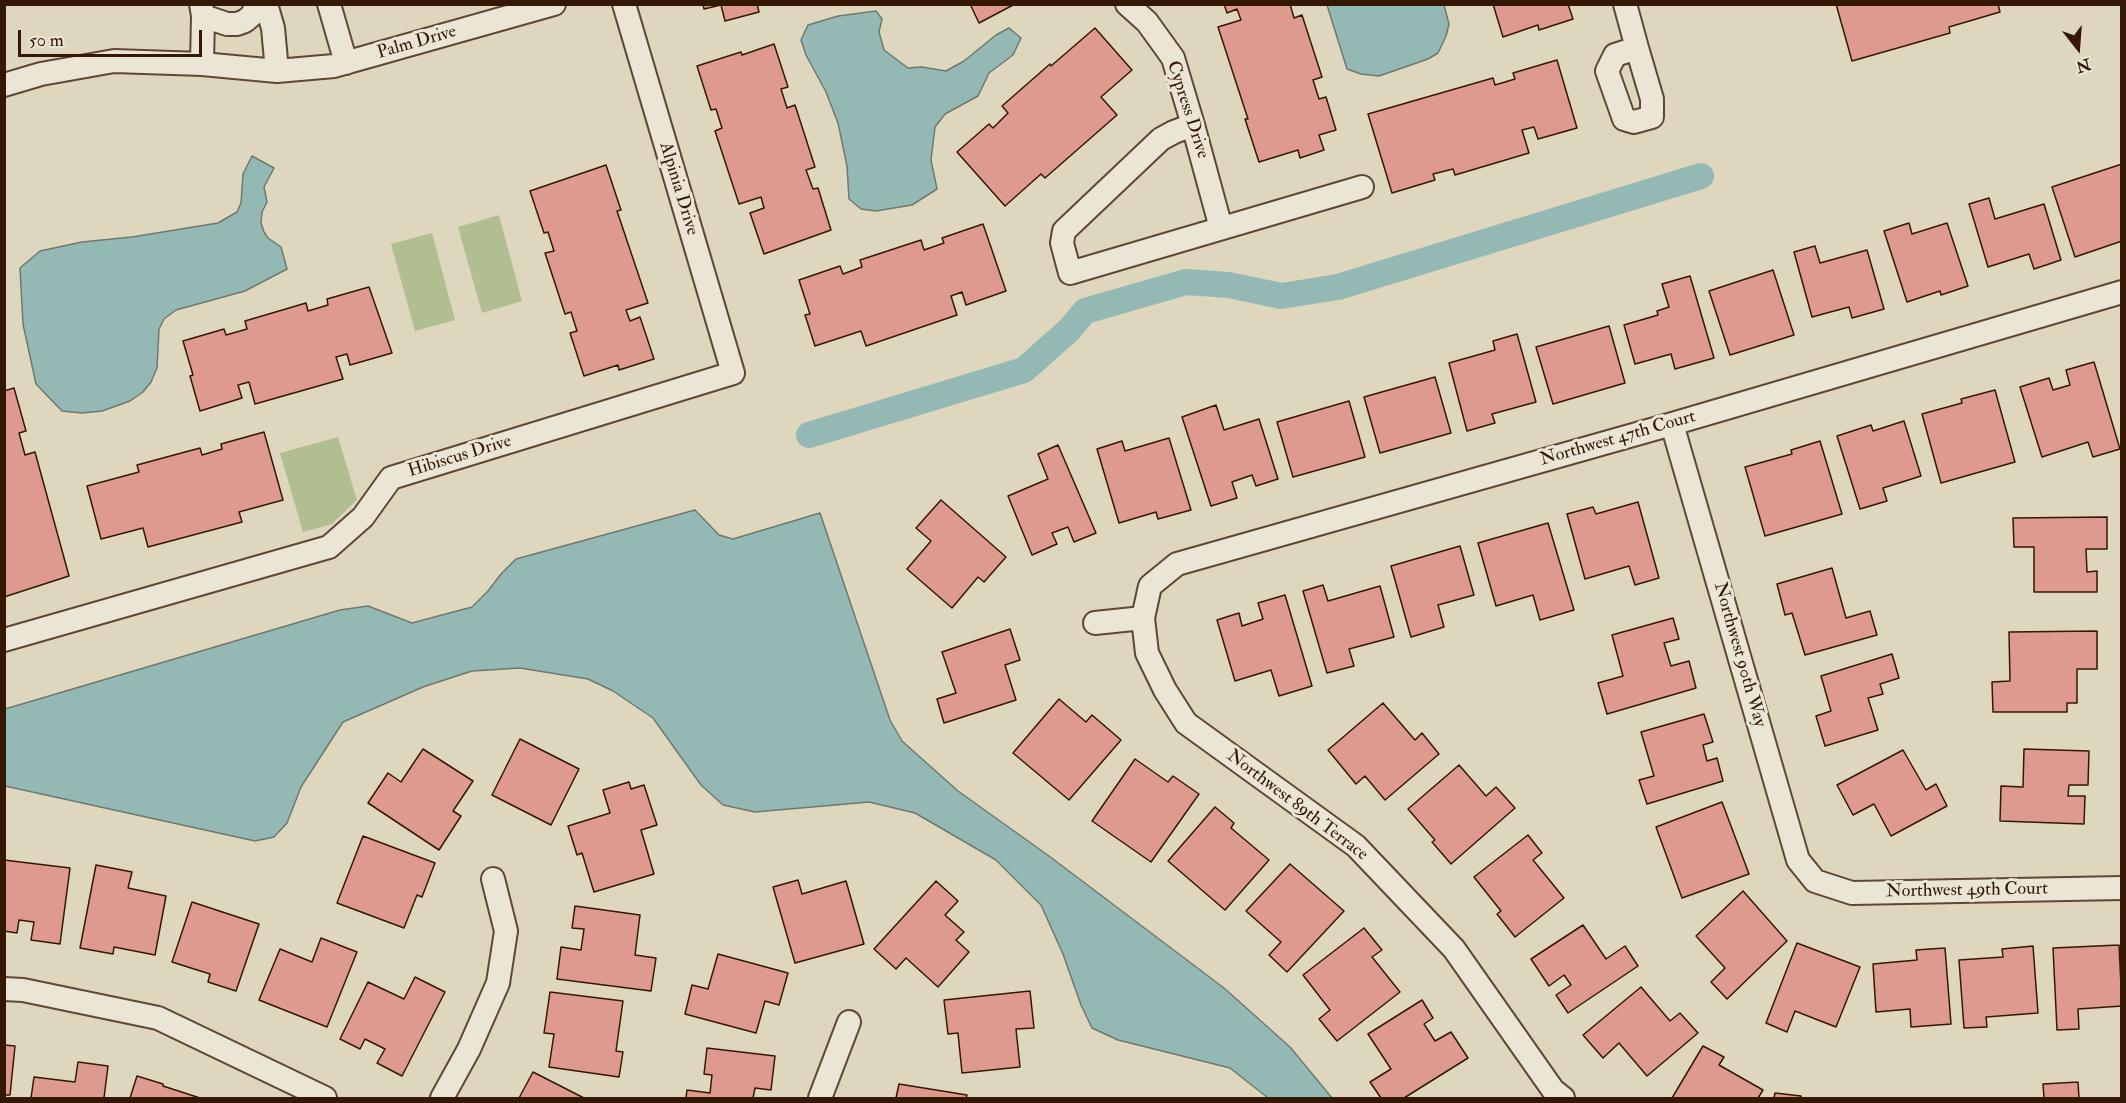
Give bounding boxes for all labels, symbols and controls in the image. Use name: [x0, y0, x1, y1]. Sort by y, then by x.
scale bar: [21, 18, 206, 56]
north arrow: [2048, 18, 2108, 78]
street label: Palm Drive: [375, 21, 459, 65]
text: 50 m: [29, 29, 64, 52]
text: N: [2073, 54, 2093, 77]
street label: Cypress Drive: [1161, 58, 1213, 162]
street label: Alpinia Drive: [654, 140, 702, 238]
street label: Northwest 47th Court: [1538, 406, 1698, 472]
street label: Hibiscus Drive: [406, 431, 514, 483]
street label: Northwest 90th Way: [1708, 580, 1770, 730]
street label: Northwest 89th Terrace: [1222, 746, 1372, 866]
street label: Northwest 49th Court: [1886, 879, 2048, 903]

